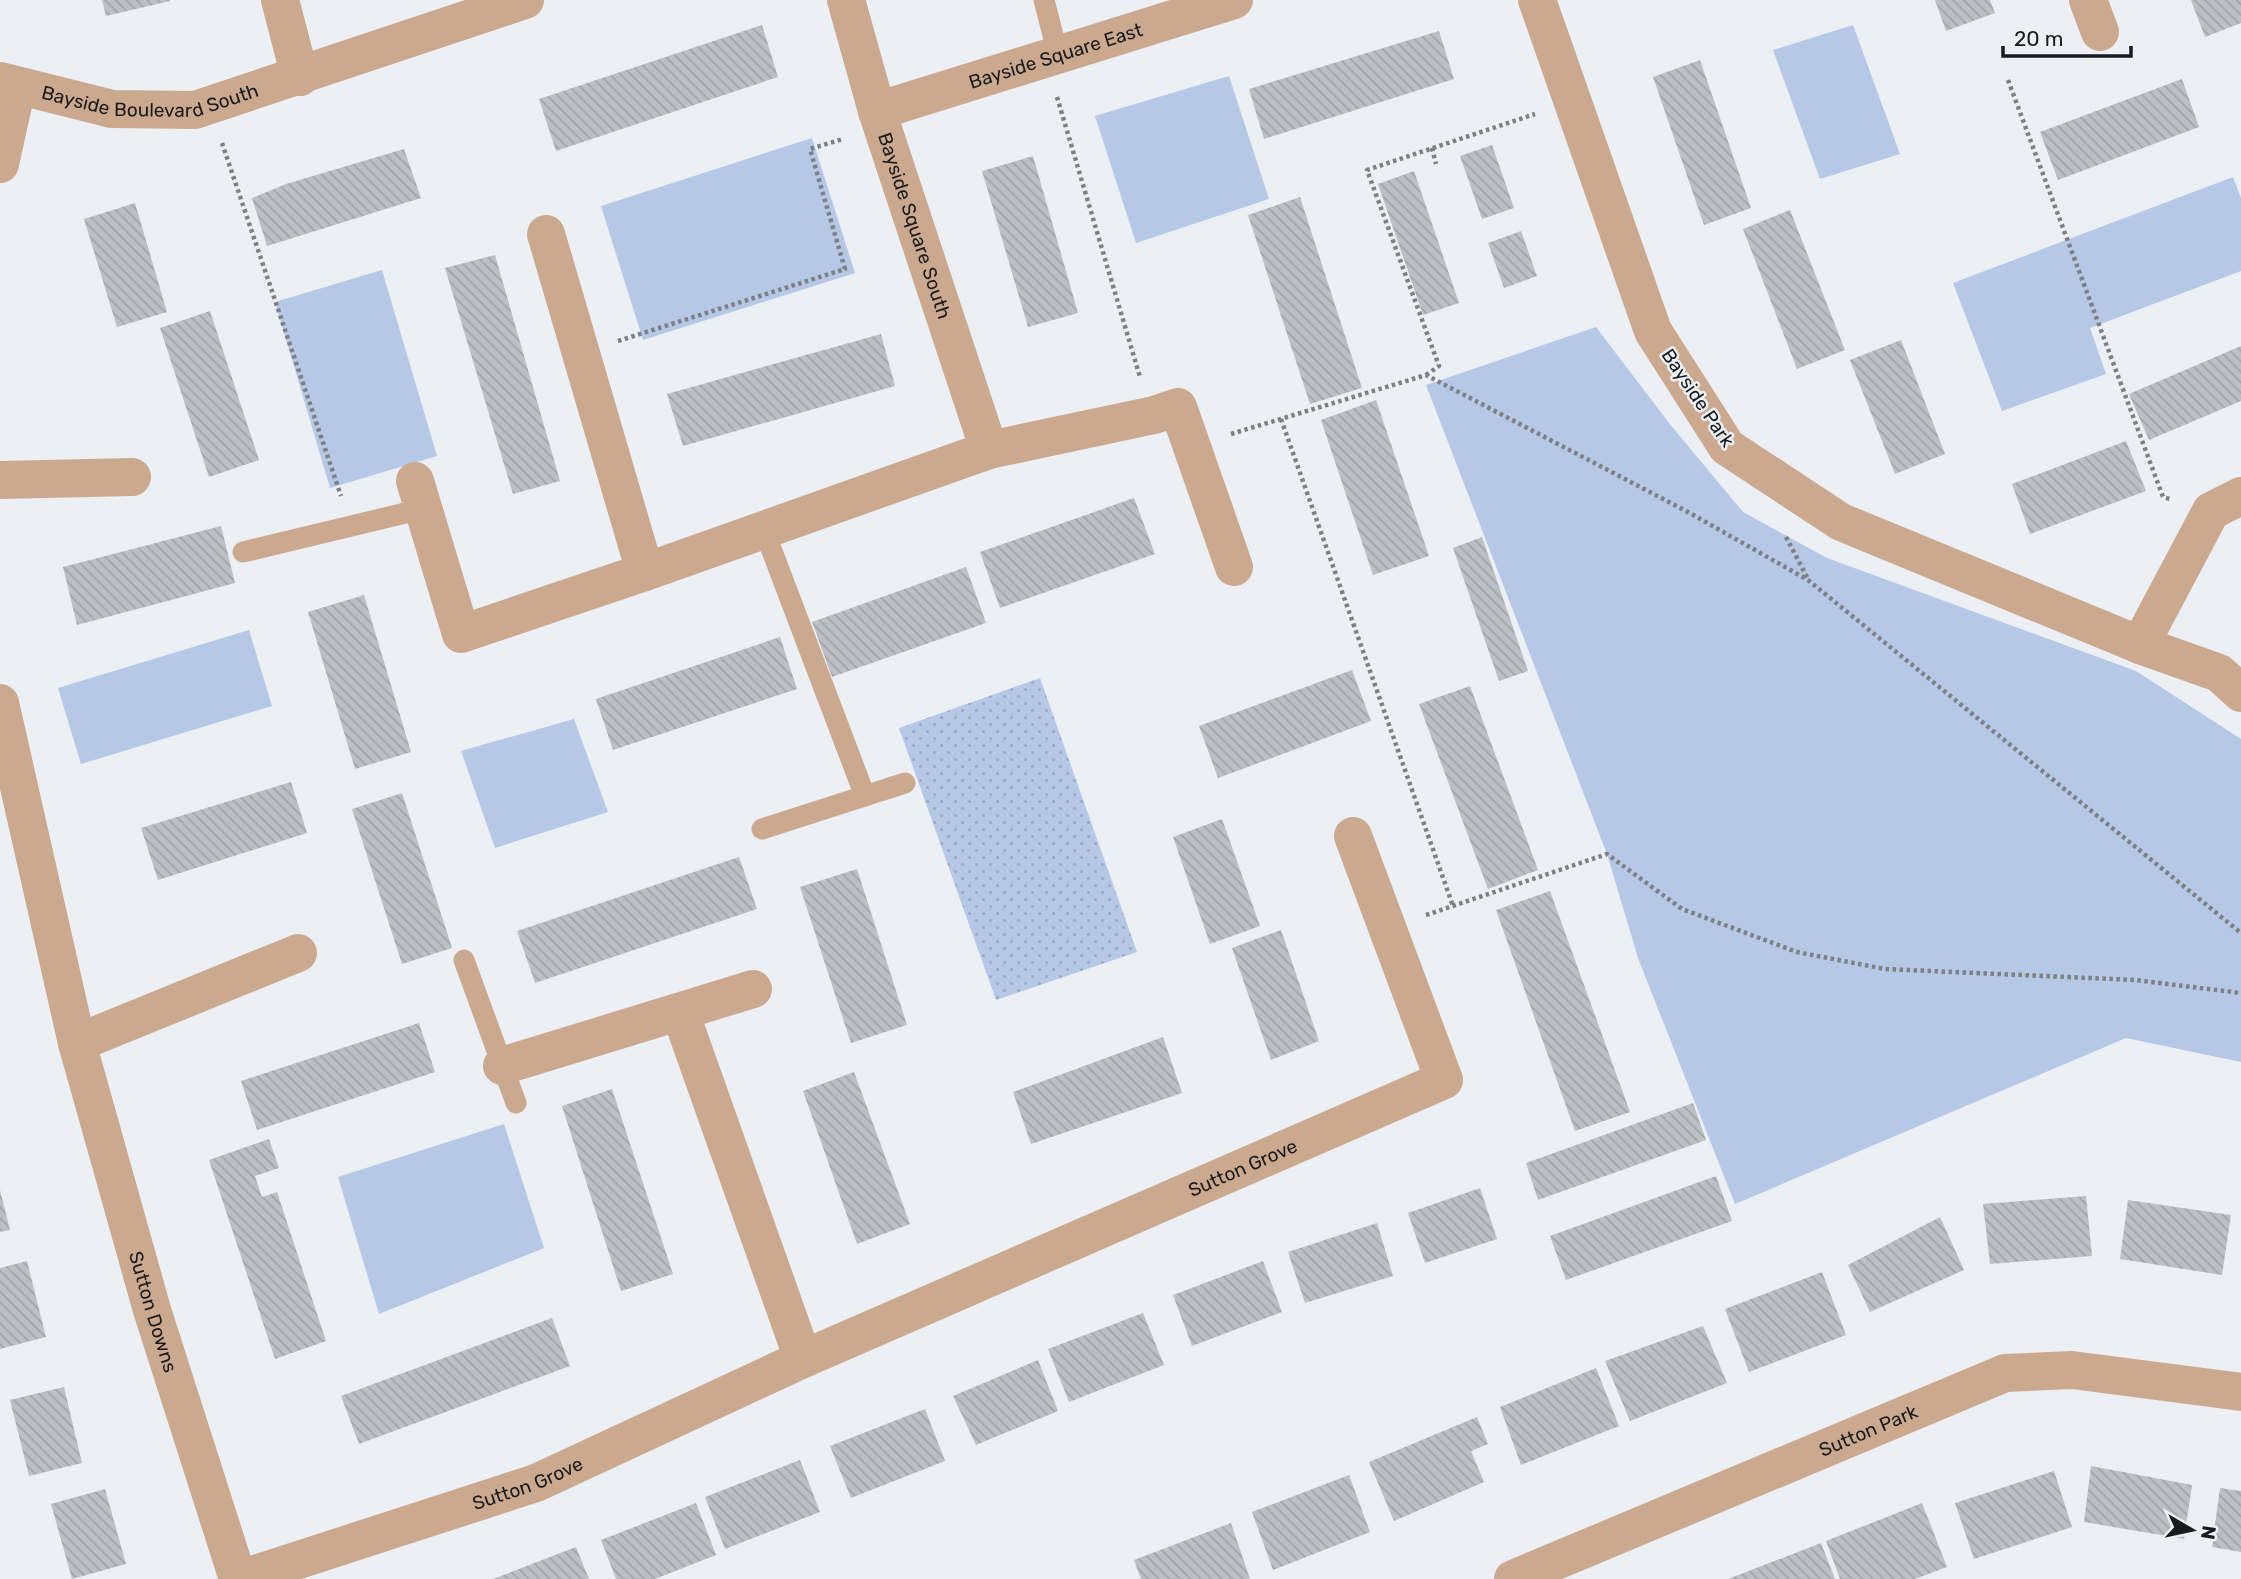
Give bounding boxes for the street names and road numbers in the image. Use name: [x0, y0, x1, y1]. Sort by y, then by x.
street label: Bayside Square East: [966, 18, 1146, 93]
street label: Bayside Boulevard South: [39, 78, 261, 122]
street label: Bayside Square South: [873, 130, 956, 322]
street label: Bayside Park: [1657, 344, 1739, 452]
street label: Sutton Grove: [1185, 1134, 1301, 1201]
street label: Sutton Downs: [125, 1248, 183, 1375]
street label: Sutton Park: [1815, 1399, 1921, 1461]
street label: Sutton Grove: [469, 1451, 586, 1514]

